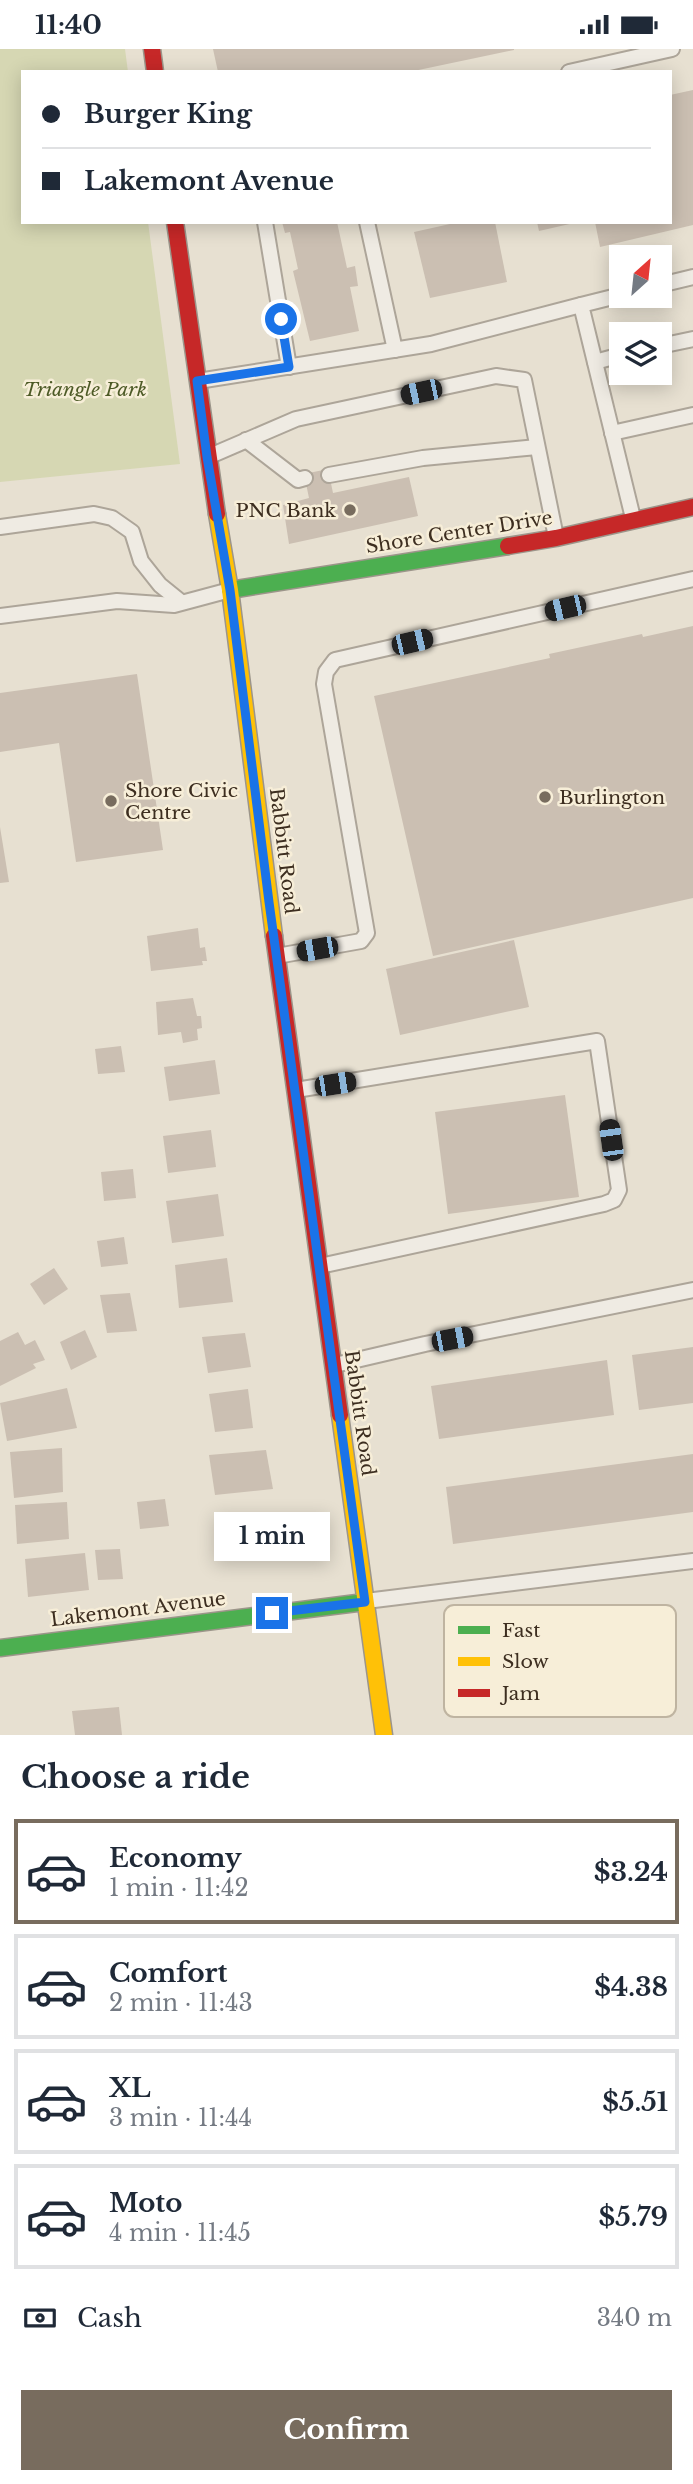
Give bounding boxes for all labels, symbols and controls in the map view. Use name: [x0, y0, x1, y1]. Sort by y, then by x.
text: 11:40: [35, 9, 102, 41]
text: Burger King: [84, 98, 252, 130]
text: Lakemont Avenue: [84, 165, 334, 197]
north arrow: [609, 245, 672, 308]
map controls: [609, 245, 672, 385]
route start: [265, 303, 297, 335]
button: layers: [609, 322, 672, 385]
car: [399, 377, 444, 407]
park label: Triangle Park: [23, 378, 147, 401]
place label: PNC Bank: [235, 499, 336, 522]
marker: PNC Bank: [342, 502, 358, 518]
street label: Shore Center Drive: [364, 506, 554, 558]
car: [543, 593, 588, 623]
car: [390, 627, 435, 657]
place label: Shore Civic Centre: [125, 779, 238, 824]
place label: Burlington: [559, 786, 665, 809]
street label: Babbitt Road: [265, 787, 303, 916]
marker: Burlington: [537, 789, 553, 805]
marker: Shore Civic Centre: [103, 793, 119, 809]
car: [295, 935, 340, 963]
car: [313, 1070, 358, 1098]
car: [598, 1118, 625, 1162]
car: [430, 1325, 475, 1353]
street label: Babbitt Road: [340, 1349, 380, 1478]
callout: 1 min: [214, 1511, 330, 1561]
text: 1 min: [239, 1522, 305, 1550]
street label: Lakemont Avenue: [49, 1587, 227, 1631]
route end: [256, 1597, 288, 1629]
legend: [444, 1605, 676, 1717]
text: Fast: [502, 1619, 541, 1642]
text: Slow: [502, 1650, 549, 1673]
text: Jam: [499, 1682, 540, 1705]
text: Choose a ride: [21, 1757, 250, 1797]
icon: car: [25, 1840, 88, 1903]
text: Economy: [109, 1842, 242, 1874]
text: $3.24: [594, 1856, 668, 1888]
text: 1 min · 11:42: [109, 1874, 249, 1902]
icon: car: [25, 1955, 88, 2018]
text: Comfort: [109, 1957, 227, 1989]
text: $4.38: [594, 1971, 668, 2003]
text: 2 min · 11:43: [109, 1989, 253, 2017]
icon: car: [25, 2070, 88, 2133]
text: XL: [109, 2072, 151, 2104]
text: $5.51: [602, 2086, 668, 2118]
text: 3 min · 11:44: [109, 2104, 252, 2132]
icon: car: [25, 2185, 88, 2248]
text: Moto: [109, 2187, 182, 2219]
text: $5.79: [598, 2201, 668, 2233]
text: 4 min · 11:45: [109, 2219, 251, 2247]
icon: cash: [21, 2299, 59, 2337]
text: Cash: [77, 2302, 142, 2334]
text: 340 m: [597, 2304, 672, 2332]
button: Confirm: [21, 2390, 672, 2470]

